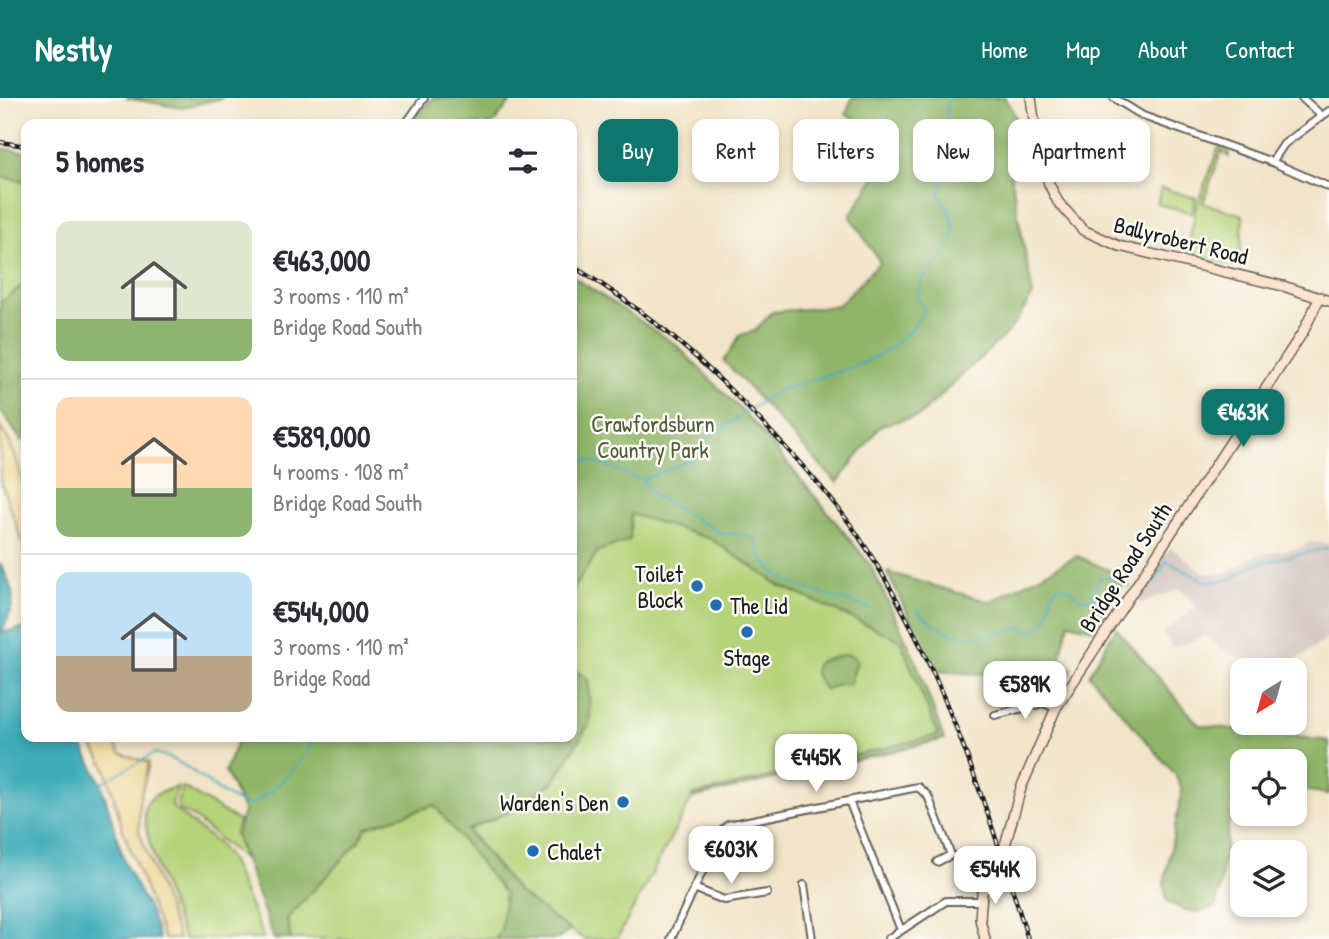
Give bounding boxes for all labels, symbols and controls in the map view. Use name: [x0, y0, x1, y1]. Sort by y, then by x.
text: Nestly: [35, 27, 112, 71]
text: Home: [981, 33, 1028, 65]
text: Map: [1066, 33, 1100, 65]
text: About: [1138, 33, 1187, 65]
text: Contact: [1225, 33, 1294, 65]
chip: Buy: [598, 119, 678, 182]
chip: Rent: [692, 119, 779, 182]
chip: Filters: [793, 119, 899, 182]
chip: New: [913, 119, 994, 182]
chip: Apartment: [1008, 119, 1150, 182]
text: 5 homes: [56, 141, 144, 181]
icon: filters: [504, 142, 542, 180]
street label: Ballyrobert Road: [1111, 208, 1251, 272]
text: €463,000: [273, 240, 370, 280]
icon: home: [112, 249, 196, 333]
text: 3 rooms · 110 m²: [273, 280, 409, 311]
text: Bridge Road South: [273, 311, 422, 342]
pin: €463K: [1194, 390, 1292, 449]
text: €463K: [1217, 396, 1269, 427]
park label: Crawfordsburn Country Park: [591, 408, 715, 465]
text: €589,000: [273, 416, 371, 456]
icon: home: [112, 425, 196, 509]
text: 4 rooms · 108 m²: [273, 456, 409, 487]
text: Bridge Road South: [273, 487, 422, 518]
street label: Bridge Road South: [1071, 496, 1179, 638]
place label: Toilet Block: [635, 558, 684, 615]
marker: Toilet Block: [689, 578, 705, 594]
place label: The Lid: [730, 590, 788, 621]
text: €544,000: [273, 591, 369, 631]
marker: The Lid: [708, 597, 724, 613]
icon: home: [112, 600, 196, 684]
marker: Stage: [739, 624, 755, 640]
text: 3 rooms · 110 m²: [273, 631, 409, 662]
place label: Stage: [724, 642, 770, 673]
north arrow: [1230, 658, 1307, 735]
map controls: [1230, 658, 1307, 917]
text: Bridge Road: [273, 662, 370, 693]
pin: €589K: [976, 662, 1074, 721]
text: €589K: [999, 668, 1051, 699]
pin: €445K: [767, 734, 865, 794]
text: €445K: [791, 741, 841, 772]
button: locate: [1230, 749, 1307, 826]
place label: Warden's Den: [500, 787, 609, 818]
marker: Warden's Den: [615, 794, 631, 810]
pin: €603K: [682, 826, 780, 886]
text: €603K: [705, 833, 757, 864]
place label: Chalet: [547, 836, 603, 867]
button: layers: [1230, 840, 1307, 917]
marker: Chalet: [525, 843, 541, 859]
pin: €544K: [946, 846, 1044, 906]
text: €544K: [970, 853, 1020, 884]

